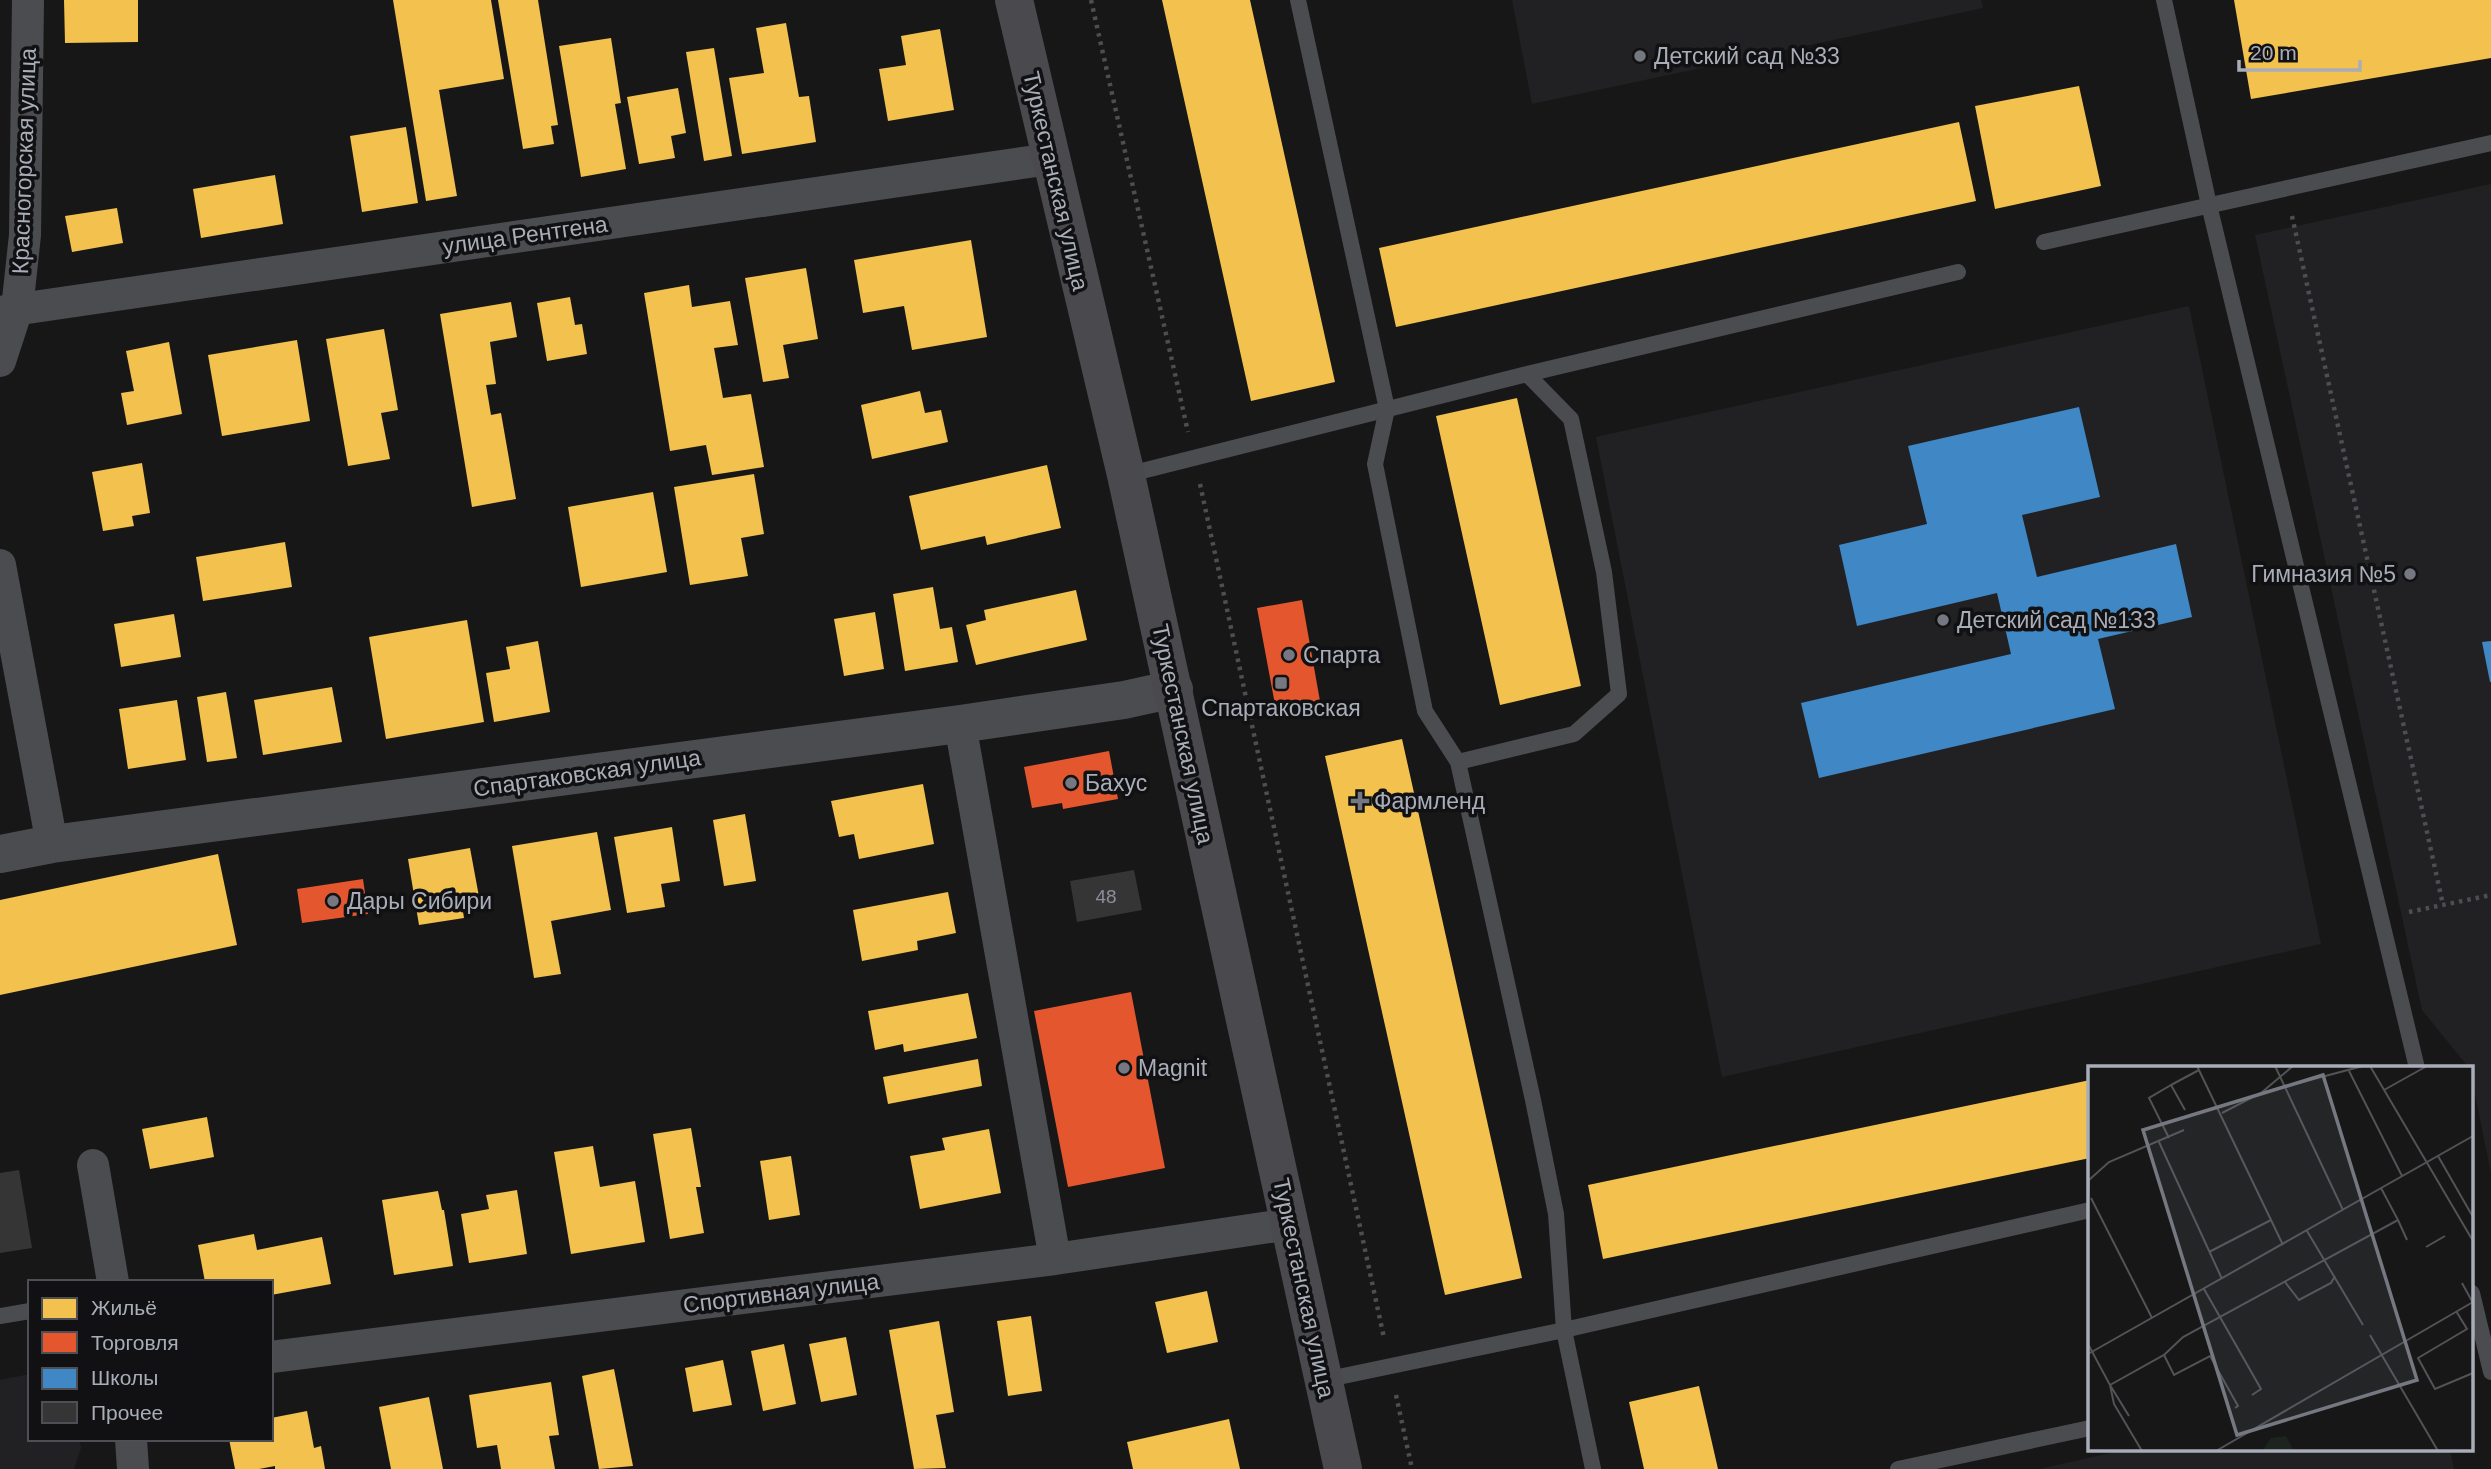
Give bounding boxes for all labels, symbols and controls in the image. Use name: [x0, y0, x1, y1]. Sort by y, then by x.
scale bar: [2239, 28, 2360, 72]
text: 20 m: [2250, 41, 2297, 64]
place label: Детский сад №33: [1654, 43, 1840, 69]
street label: Красногорская улица: [7, 47, 41, 275]
marker: Детский сад №33: [1632, 48, 1648, 64]
street label: Туркестанская улица: [1018, 69, 1094, 293]
street label: улица Рентгена: [441, 211, 609, 259]
place label: Гимназия №5: [2251, 561, 2396, 587]
marker: Гимназия №5: [2402, 566, 2418, 582]
place label: Детский сад №133: [1957, 607, 2156, 633]
marker: Детский сад №133: [1935, 612, 1951, 628]
street label: Туркестанская улица: [1147, 622, 1219, 847]
place label: Спарта: [1303, 642, 1380, 668]
marker: Спарта: [1281, 647, 1297, 663]
marker: Спартаковская: [1273, 675, 1289, 691]
place label: Спартаковская: [1201, 695, 1361, 721]
street label: Спартаковская улица: [472, 744, 703, 802]
place label: Бахус: [1085, 770, 1147, 796]
marker: Бахус: [1063, 775, 1079, 791]
place label: Фармленд: [1374, 788, 1486, 814]
marker: Фармленд: [1352, 793, 1368, 809]
house number: 48: [1095, 886, 1117, 907]
place label: Дары Сибири: [347, 888, 492, 914]
marker: Дары Сибири: [325, 893, 341, 909]
place label: Magnit: [1138, 1055, 1208, 1081]
marker: Magnit: [1116, 1060, 1132, 1076]
inset map: [2088, 1066, 2474, 1452]
street label: Туркестанская улица: [1268, 1176, 1340, 1401]
street label: Спортивная улица: [681, 1268, 881, 1318]
legend: [28, 1280, 273, 1441]
text: Жильё: [91, 1296, 157, 1319]
text: Торговля: [91, 1331, 179, 1354]
text: Школы: [91, 1366, 158, 1389]
text: Прочее: [91, 1401, 163, 1424]

